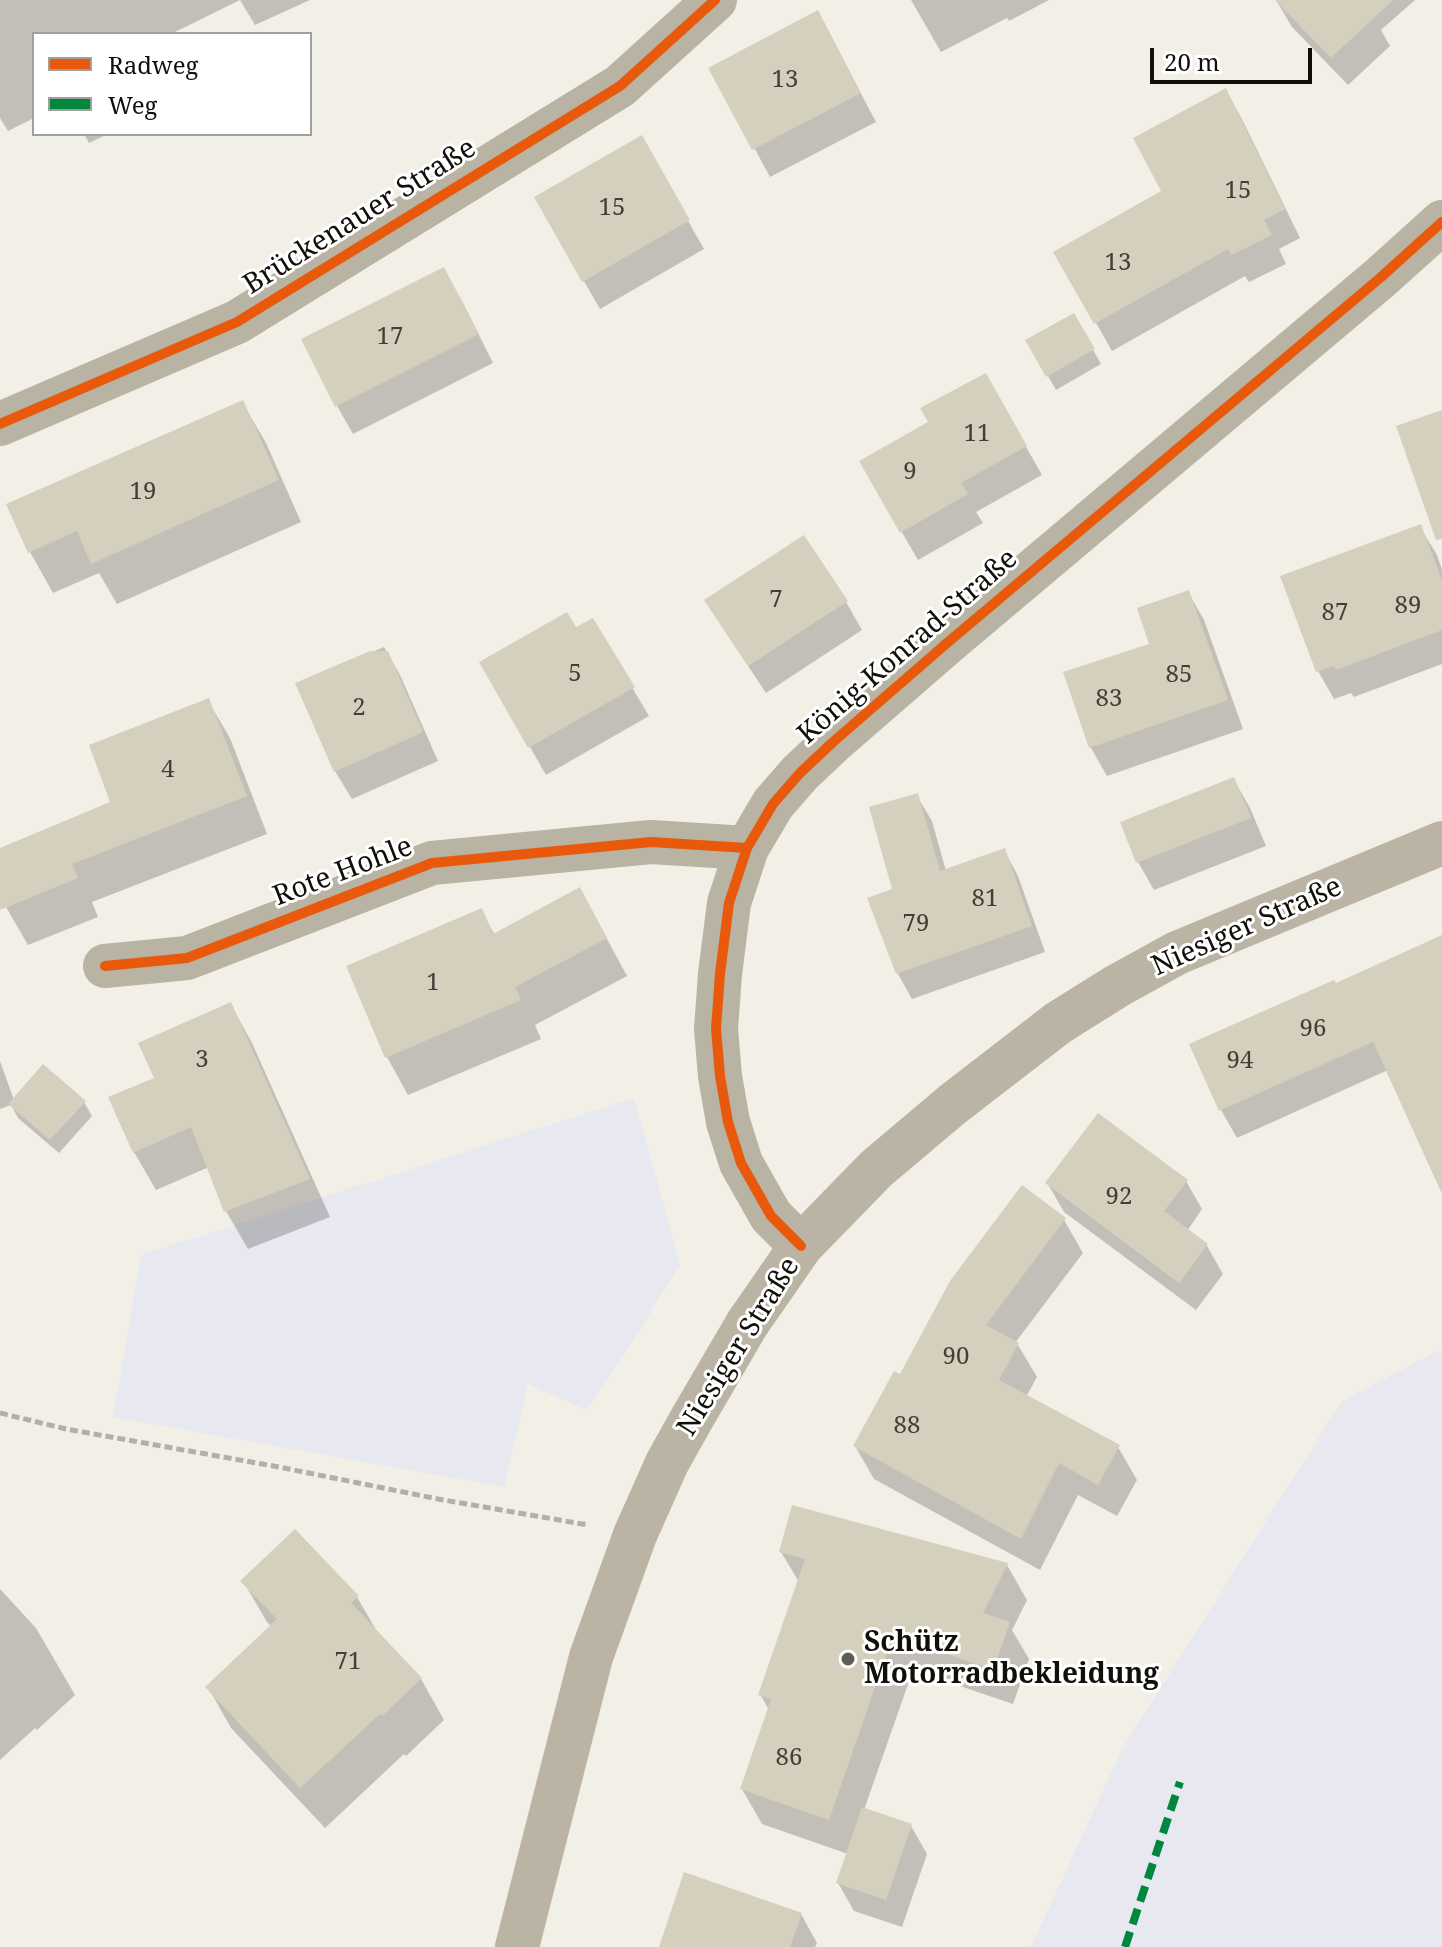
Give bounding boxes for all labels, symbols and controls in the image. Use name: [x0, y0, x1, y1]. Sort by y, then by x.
legend: [32, 32, 312, 136]
scale bar: [1154, 32, 1316, 82]
text: 20 m: [1164, 45, 1220, 78]
text: Radweg: [108, 48, 198, 81]
house number: 13: [772, 66, 798, 94]
text: Weg: [108, 88, 157, 121]
street label: Brückenauer Straße: [238, 132, 482, 302]
house number: 15: [1225, 177, 1251, 205]
house number: 15: [599, 194, 625, 222]
house number: 13: [1105, 249, 1131, 277]
house number: 17: [377, 323, 403, 351]
house number: 11: [964, 420, 990, 448]
house number: 9: [903, 458, 917, 486]
house number: 19: [130, 478, 156, 506]
street label: König-Konrad-Straße: [791, 542, 1025, 752]
house number: 7: [769, 586, 783, 614]
house number: 89: [1395, 592, 1421, 620]
house number: 87: [1322, 599, 1348, 627]
house number: 5: [568, 660, 582, 688]
house number: 85: [1166, 661, 1192, 689]
house number: 83: [1096, 685, 1122, 713]
house number: 2: [352, 694, 366, 722]
house number: 4: [161, 756, 175, 784]
street label: Rote Hohle: [269, 830, 417, 914]
street label: Niesiger Straße: [1147, 870, 1347, 984]
house number: 81: [972, 885, 998, 913]
house number: 79: [903, 910, 929, 938]
house number: 1: [426, 969, 440, 997]
house number: 96: [1300, 1015, 1326, 1043]
house number: 3: [195, 1046, 209, 1074]
house number: 94: [1227, 1047, 1253, 1075]
house number: 92: [1106, 1183, 1132, 1211]
street label: Niesiger Straße: [671, 1252, 807, 1442]
house number: 90: [943, 1343, 969, 1371]
house number: 88: [894, 1412, 920, 1440]
place label: Schütz Motorradbekleidung: [864, 1626, 1159, 1692]
house number: 71: [335, 1648, 361, 1676]
marker: Schütz Motorradbekleidung: [839, 1650, 857, 1668]
house number: 86: [776, 1744, 802, 1772]

